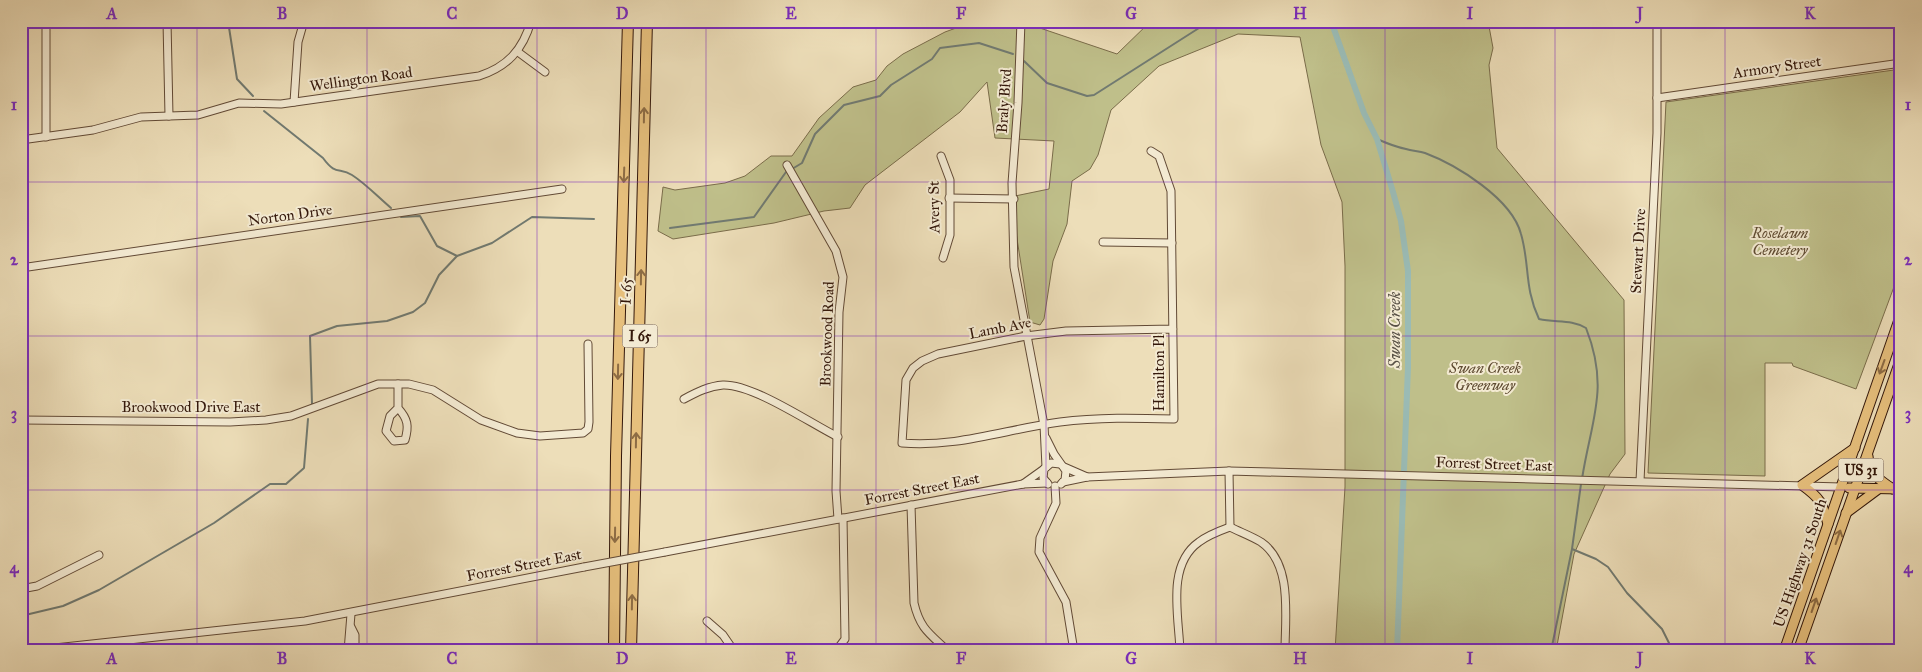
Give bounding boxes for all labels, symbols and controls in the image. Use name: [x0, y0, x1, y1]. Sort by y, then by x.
text: A: [106, 4, 118, 23]
text: B: [277, 4, 287, 23]
text: C: [447, 4, 458, 23]
text: D: [616, 4, 629, 23]
text: E: [785, 4, 797, 23]
text: F: [956, 4, 967, 23]
text: G: [1125, 4, 1137, 23]
text: H: [1293, 4, 1307, 23]
text: I: [1467, 4, 1474, 23]
text: J: [1635, 4, 1644, 24]
text: K: [1804, 4, 1816, 23]
street label: Armory Street: [1731, 52, 1823, 82]
street label: Wellington Road: [308, 63, 414, 95]
street label: Braly Blvd: [993, 68, 1015, 134]
text: 1: [11, 95, 18, 114]
text: 1: [1905, 95, 1912, 114]
one-way arrow: [640, 107, 649, 123]
one-way arrow: [619, 167, 628, 183]
street label: Avery St: [925, 180, 943, 234]
street label: Norton Drive: [247, 200, 333, 230]
street label: Stewart Drive: [1627, 208, 1649, 294]
park label: Roselawn Cemetery: [1751, 224, 1809, 259]
text: 2: [10, 250, 19, 269]
text: 2: [1904, 250, 1913, 269]
one-way arrow: [637, 269, 646, 285]
street label: I-65: [617, 277, 635, 305]
street label: Brookwood Road: [816, 281, 838, 387]
water label: Swan Creek: [1385, 292, 1404, 369]
street label: Lamb Ave: [967, 313, 1033, 343]
road number: I 65: [622, 324, 658, 348]
street label: Hamilton Pl: [1150, 334, 1168, 412]
park label: Swan Creek Greenway: [1448, 359, 1521, 394]
one-way arrow: [1877, 359, 1886, 375]
one-way arrow: [613, 364, 623, 380]
street label: Brookwood Drive East: [121, 398, 261, 416]
text: 3: [11, 404, 17, 424]
text: 3: [1905, 404, 1911, 424]
one-way arrow: [631, 432, 641, 448]
street label: Forrest Street East: [1435, 453, 1553, 475]
road number: US 31: [1838, 458, 1884, 482]
street label: Forrest Street East: [863, 469, 982, 509]
street label: US Highway 31 South: [1769, 496, 1831, 630]
one-way arrow: [611, 527, 620, 543]
one-way arrow: [1834, 530, 1843, 545]
street label: Forrest Street East: [465, 545, 584, 585]
text: 4: [10, 558, 20, 578]
text: 4: [1904, 558, 1914, 578]
one-way arrow: [628, 594, 637, 610]
one-way arrow: [1810, 597, 1819, 613]
text: A: [106, 649, 118, 668]
text: B: [277, 649, 287, 668]
text: C: [447, 649, 458, 668]
text: D: [616, 649, 629, 668]
text: E: [785, 649, 797, 668]
text: F: [956, 649, 967, 668]
text: G: [1125, 649, 1137, 668]
text: H: [1293, 649, 1307, 668]
text: I: [1467, 649, 1474, 668]
text: J: [1635, 649, 1644, 669]
text: K: [1804, 649, 1816, 668]

